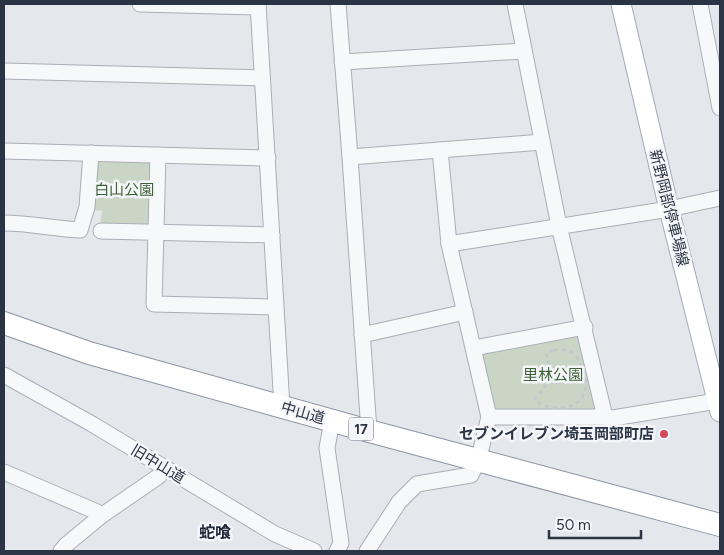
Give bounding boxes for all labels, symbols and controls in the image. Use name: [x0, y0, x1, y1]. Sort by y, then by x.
street label: 新野岡部停車場線: [646, 148, 692, 268]
park label: 白山公園: [94, 181, 154, 199]
park label: 里林公園: [523, 366, 583, 384]
street label: 中山道: [279, 398, 327, 428]
road number: 17: [348, 418, 374, 440]
place label: セブンイレブン埼玉岡部町店: [459, 425, 654, 443]
marker: セブンイレブン埼玉岡部町店: [658, 428, 670, 440]
street label: 旧中山道: [128, 441, 188, 487]
scale bar: [549, 508, 642, 540]
text: 50 m: [556, 516, 591, 534]
district label: 蛇喰: [199, 523, 231, 542]

